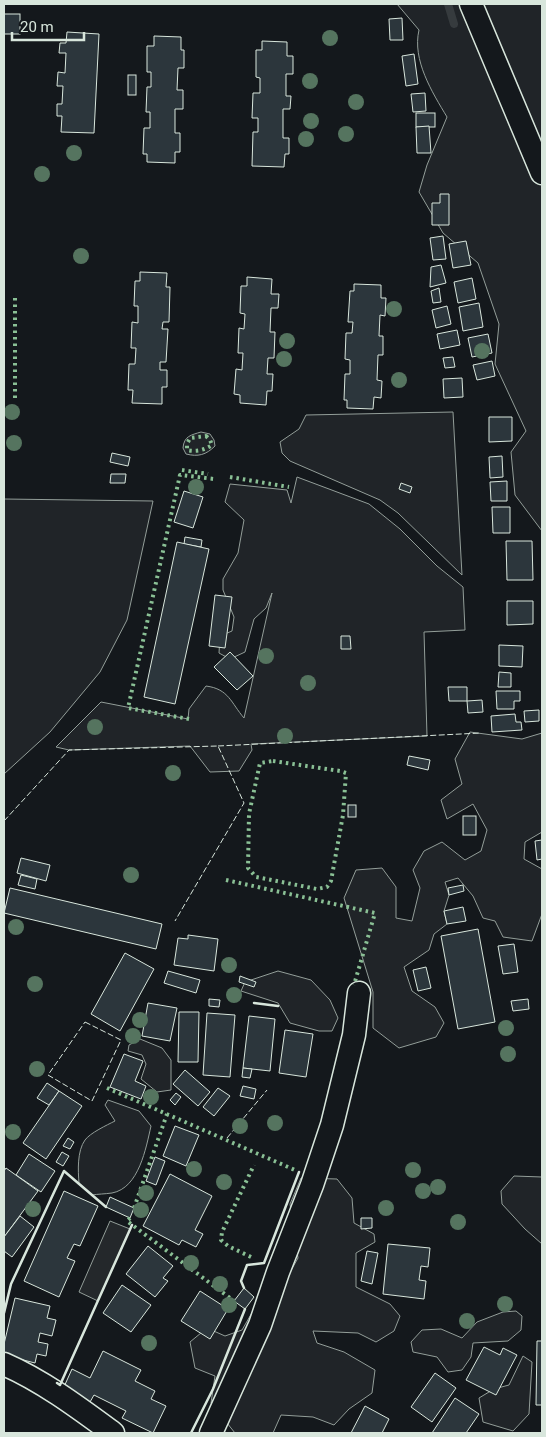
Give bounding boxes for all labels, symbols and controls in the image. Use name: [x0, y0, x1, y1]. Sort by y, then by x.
scale bar: [12, 10, 85, 42]
text: 20 m: [20, 18, 54, 36]

